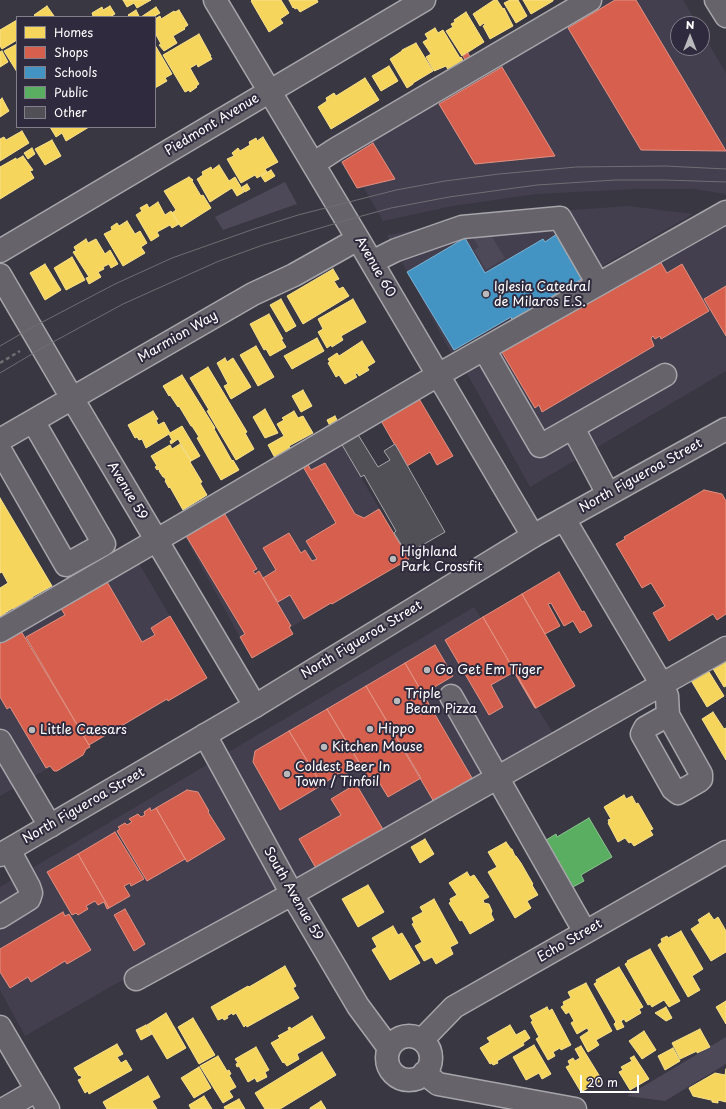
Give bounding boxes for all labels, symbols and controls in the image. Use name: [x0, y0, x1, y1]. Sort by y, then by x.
legend: [16, 16, 156, 128]
north arrow: [670, 16, 710, 56]
text: N: [686, 16, 694, 33]
text: Homes: [54, 23, 93, 41]
text: Shops: [54, 43, 88, 61]
text: Schools: [54, 63, 97, 81]
text: Public: [54, 83, 88, 101]
street label: Piedmont Avenue: [162, 91, 262, 159]
text: Other: [54, 103, 87, 121]
street label: Avenue 60: [351, 234, 399, 300]
place label: Iglesia Catedral de Milaros E.S.: [494, 279, 591, 310]
marker: Iglesia Catedral de Milaros E.S.: [481, 289, 491, 299]
street label: Marmion Way: [135, 308, 221, 366]
street label: North Figueroa Street: [577, 436, 705, 516]
street label: Avenue 59: [104, 459, 150, 523]
place label: Highland Park Crossfit: [401, 544, 483, 575]
marker: Highland Park Crossfit: [388, 554, 398, 564]
street label: North Figueroa Street: [299, 598, 425, 682]
place label: Go Get Em Tiger: [435, 662, 542, 678]
marker: Go Get Em Tiger: [422, 665, 432, 675]
place label: Triple Beam Pizza: [405, 686, 477, 717]
marker: Triple Beam Pizza: [392, 696, 402, 706]
place label: Hippo: [378, 721, 414, 737]
place label: Little Caesars: [40, 722, 127, 738]
marker: Hippo: [365, 724, 375, 734]
marker: Little Caesars: [27, 725, 37, 735]
place label: Kitchen Mouse: [332, 739, 423, 755]
marker: Kitchen Mouse: [319, 742, 329, 752]
place label: Coldest Beer In Town / Tinfoil: [295, 759, 390, 790]
street label: North Figueroa Street: [20, 765, 148, 847]
marker: Coldest Beer In Town / Tinfoil: [282, 769, 292, 779]
street label: South Avenue 59: [260, 845, 326, 943]
street label: Echo Street: [535, 916, 605, 966]
scale bar: [582, 1067, 641, 1093]
text: 20 m: [587, 1073, 618, 1091]

